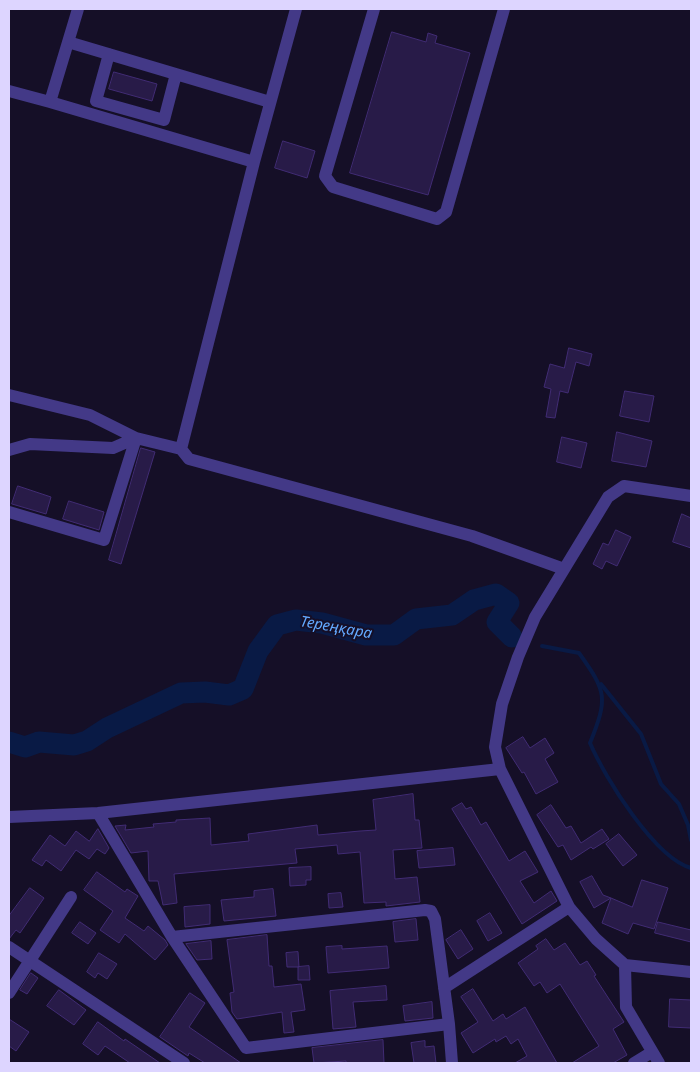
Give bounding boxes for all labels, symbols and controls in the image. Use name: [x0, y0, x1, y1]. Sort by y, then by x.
water label: Тереңқара: [299, 613, 373, 643]

